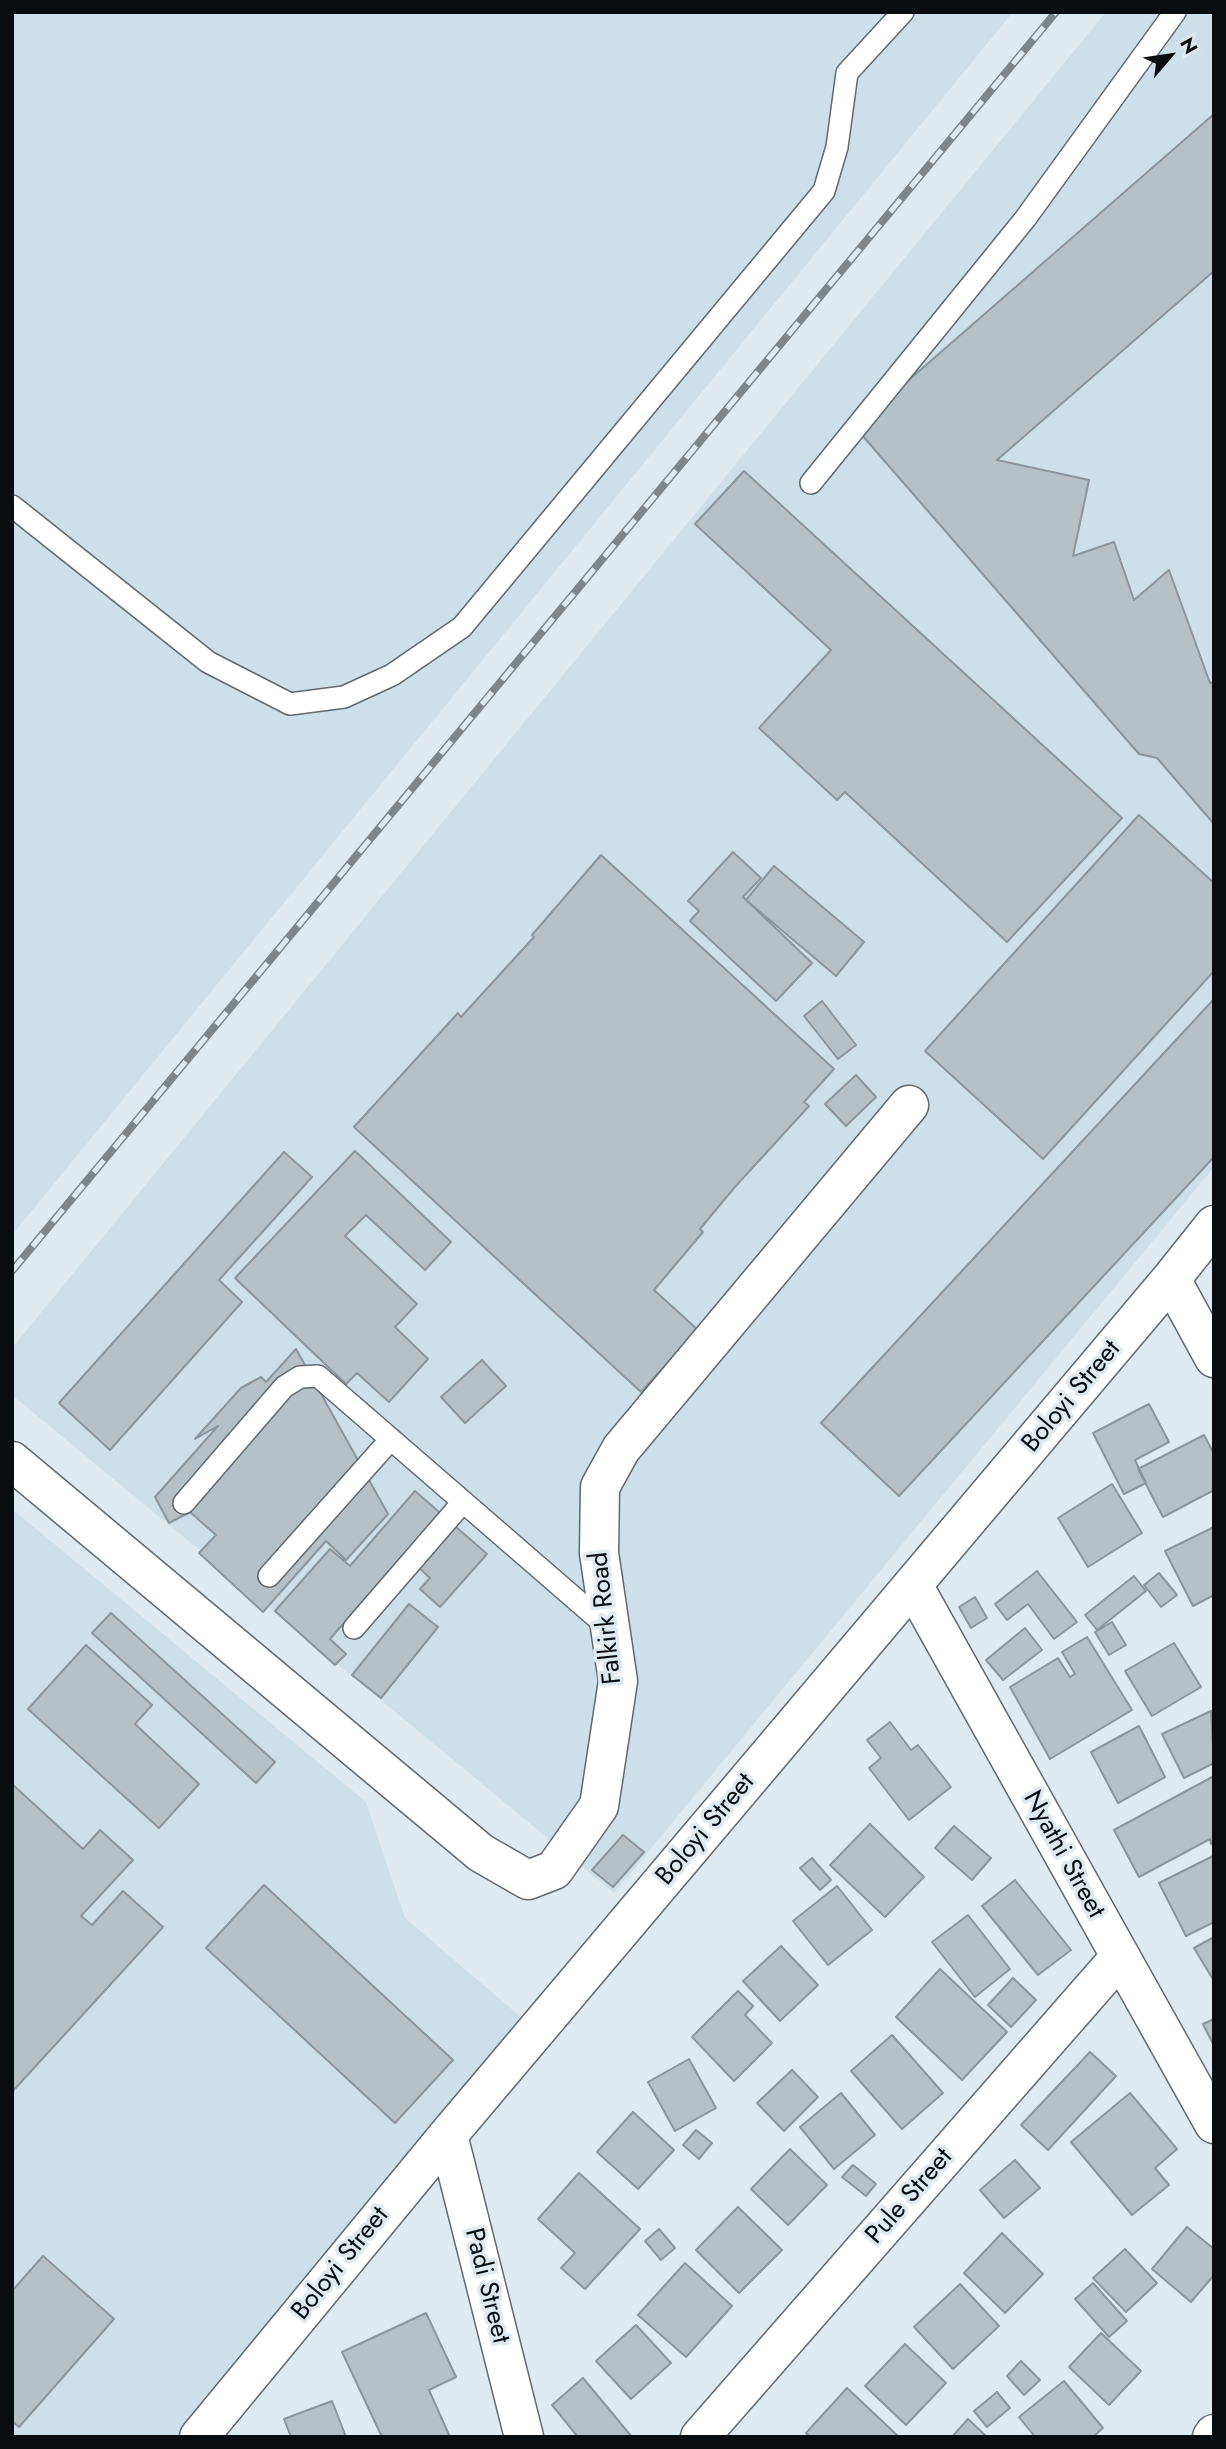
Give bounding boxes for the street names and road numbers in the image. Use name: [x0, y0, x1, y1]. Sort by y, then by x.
street label: Boloyi Street: [1016, 1335, 1128, 1459]
street label: Falkirk Road: [585, 1550, 629, 1686]
street label: Boloyi Street: [650, 1768, 762, 1892]
street label: Nyathi Street: [1015, 1786, 1111, 1924]
street label: Pule Street: [860, 2143, 960, 2251]
street label: Boloyi Street: [286, 2201, 396, 2327]
street label: Padi Street: [457, 2225, 515, 2347]

